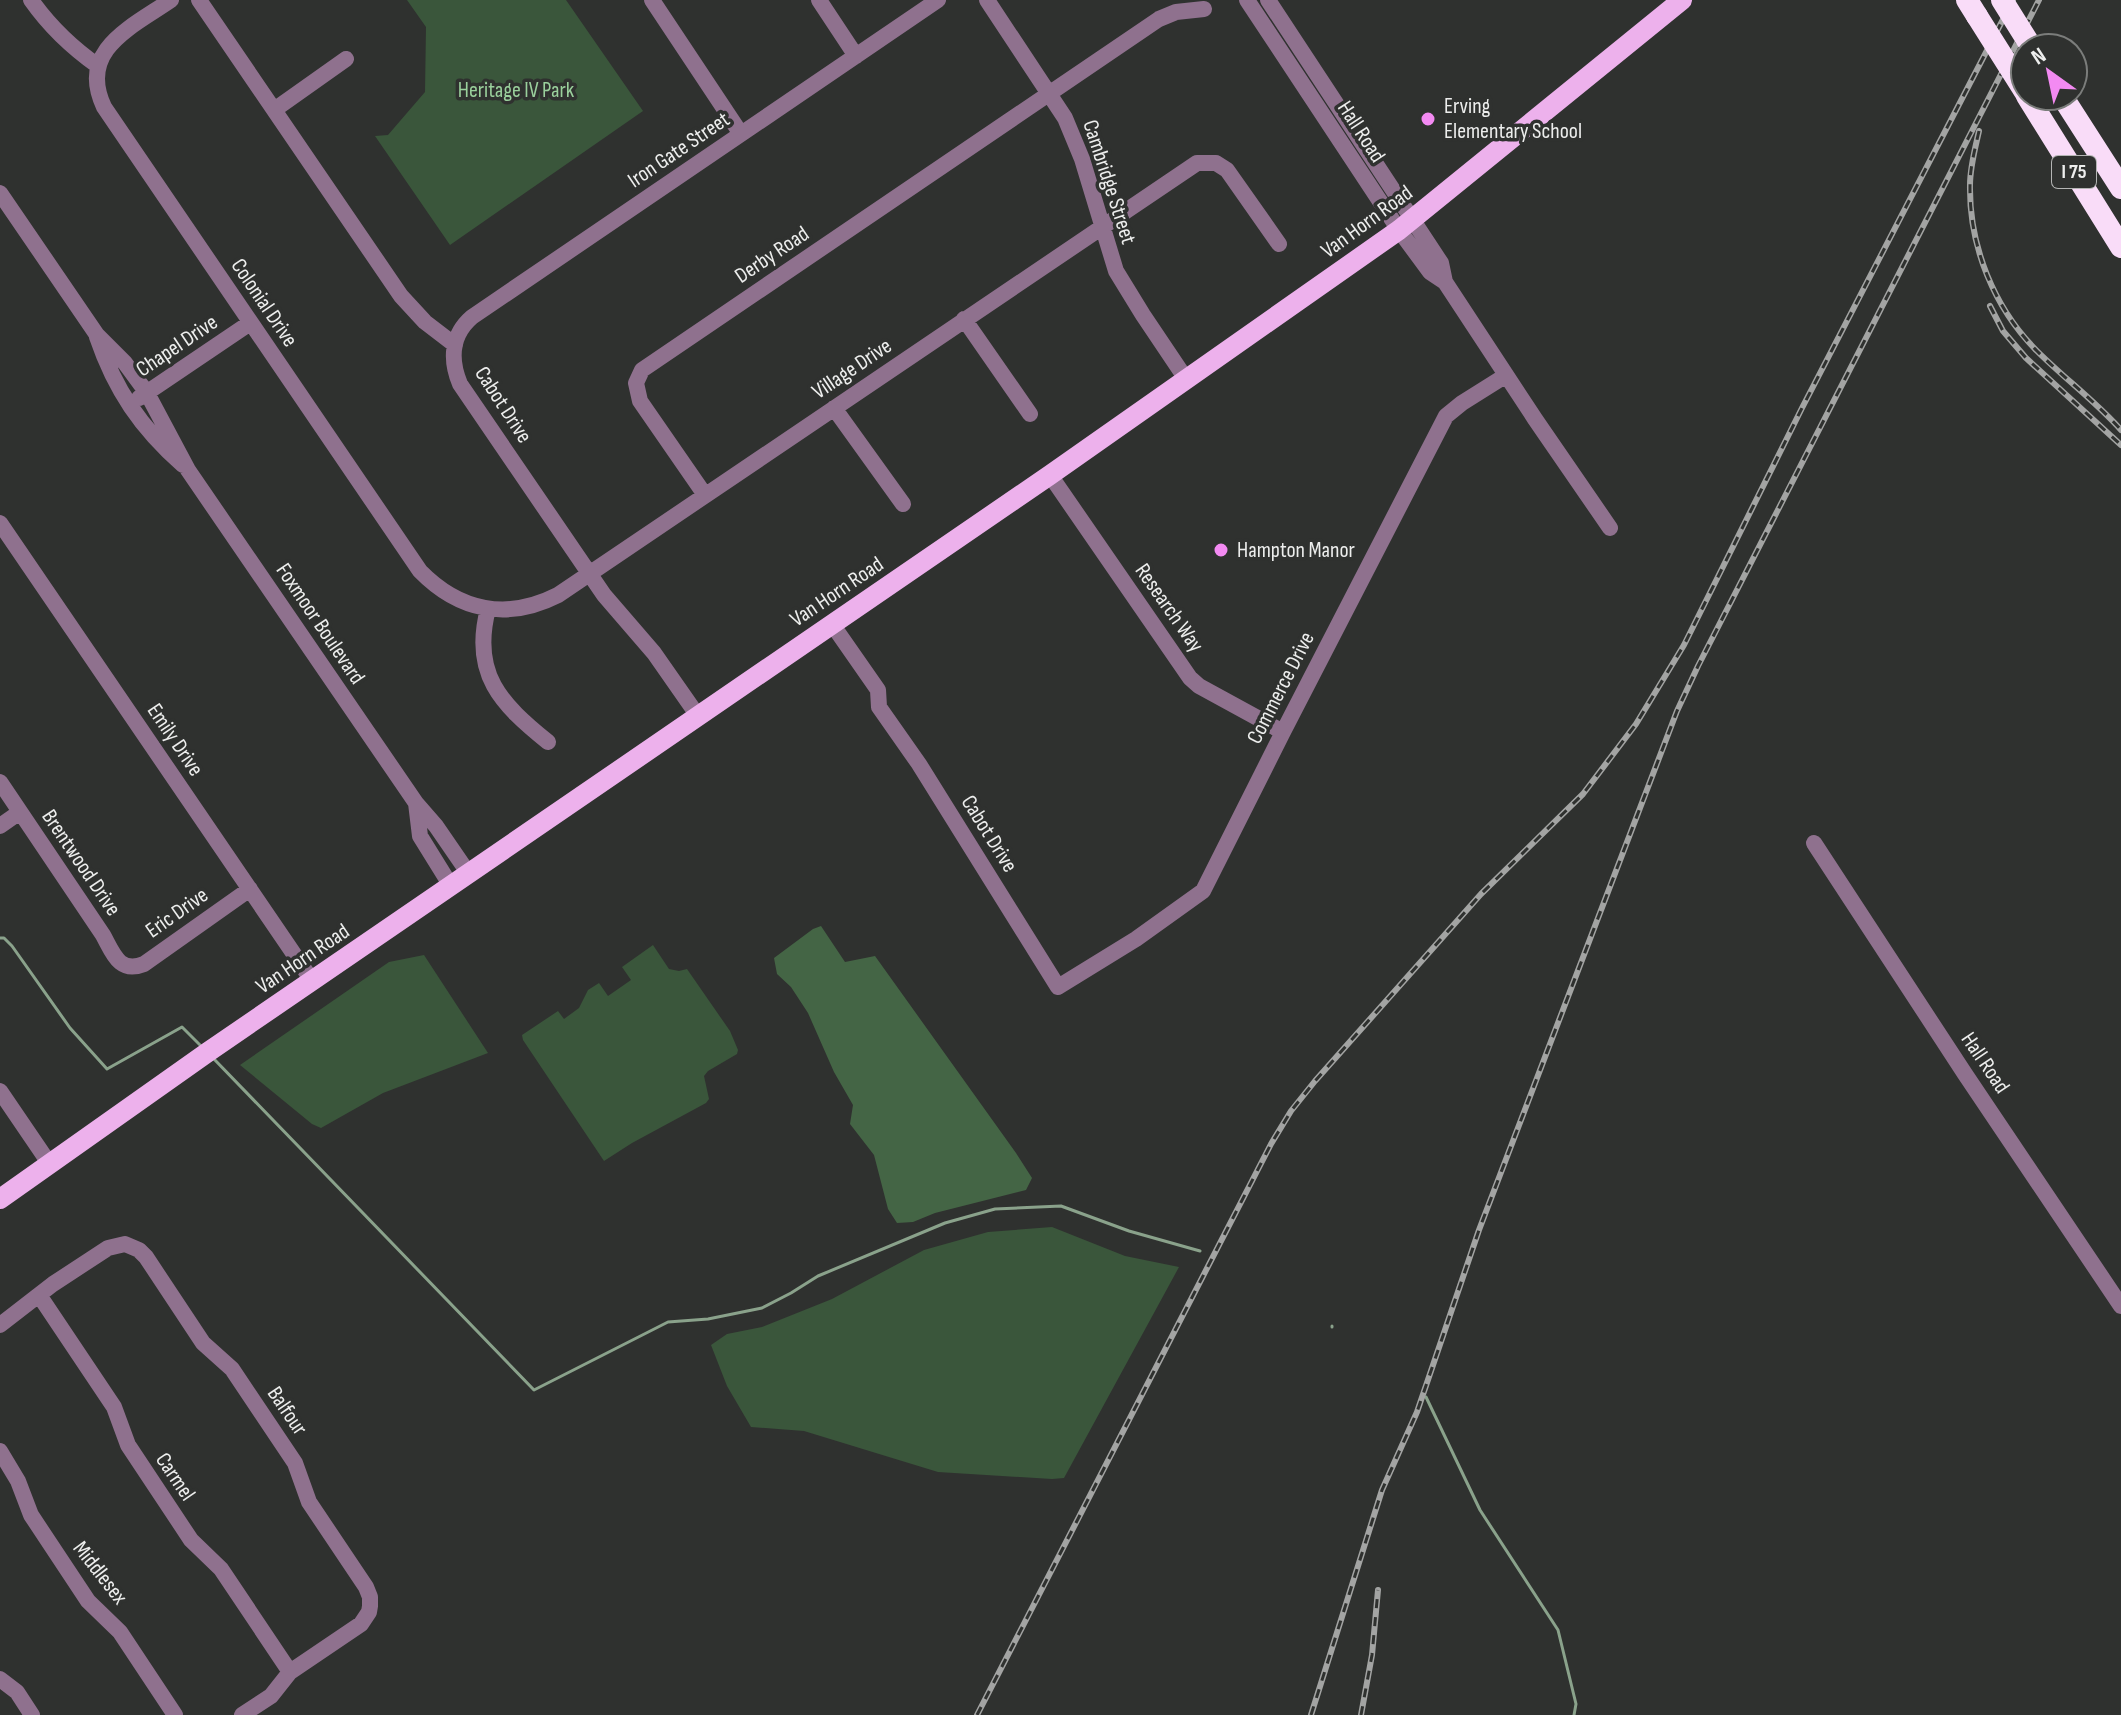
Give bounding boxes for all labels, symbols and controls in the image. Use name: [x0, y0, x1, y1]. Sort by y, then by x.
north arrow: [2009, 32, 2089, 112]
text: N: [2027, 42, 2051, 71]
park label: Heritage IV Park: [458, 77, 575, 104]
place label: Erving Elementary School: [1444, 93, 1582, 145]
street label: Hall Road: [1331, 96, 1391, 168]
street label: Iron Gate Street: [623, 106, 735, 194]
marker: Erving Elementary School: [1419, 110, 1437, 128]
street label: Cambridge Street: [1076, 116, 1142, 248]
road number: I 75: [2052, 156, 2096, 188]
street label: Van Horn Road: [1316, 180, 1418, 264]
street label: Derby Road: [730, 220, 814, 290]
street label: Colonial Drive: [225, 254, 303, 352]
street label: Chapel Drive: [131, 309, 223, 383]
street label: Village Drive: [807, 333, 897, 405]
street label: Cabot Drive: [468, 362, 538, 448]
place label: Hampton Manor: [1237, 537, 1355, 564]
marker: Hampton Manor: [1212, 541, 1230, 559]
street label: Van Horn Road: [785, 551, 889, 633]
street label: Foxmoor Boulevard: [270, 558, 370, 690]
street label: Research Way: [1129, 558, 1210, 658]
street label: Commerce Drive: [1241, 627, 1321, 749]
street label: Emily Drive: [141, 699, 209, 781]
street label: Cabot Drive: [955, 791, 1023, 877]
street label: Brentwood Drive: [36, 805, 126, 921]
street label: Eric Drive: [141, 882, 213, 944]
street label: Van Horn Road: [251, 918, 355, 1000]
street label: Hall Road: [1955, 1027, 2015, 1099]
street label: Balfour: [261, 1382, 313, 1440]
street label: Carmel: [149, 1448, 201, 1506]
street label: Middlesex: [67, 1536, 134, 1611]

